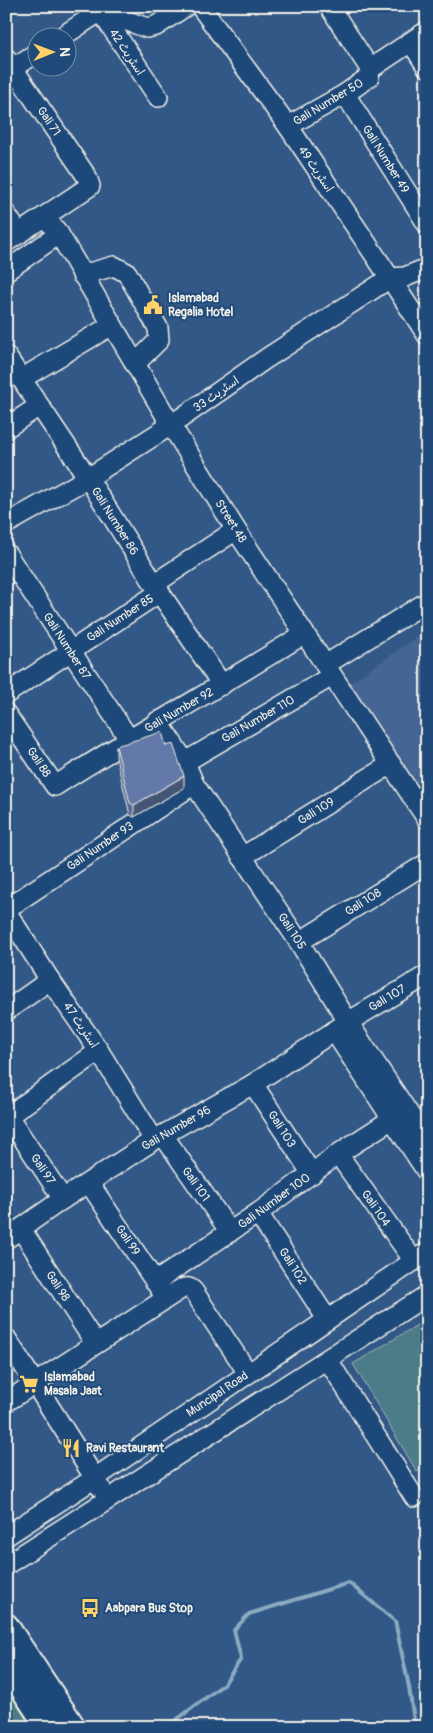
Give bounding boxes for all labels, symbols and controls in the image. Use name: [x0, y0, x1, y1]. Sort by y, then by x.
street label: اسٹریٹ 42: [106, 26, 148, 78]
north arrow: [28, 28, 78, 78]
text: N: [56, 47, 73, 57]
street label: Gali Number 50: [291, 76, 366, 129]
street label: Gali 71: [33, 104, 64, 139]
street label: Gali Number 49: [359, 122, 412, 196]
street label: اسٹریٹ 49: [295, 143, 336, 195]
place label: Islamabad Regalia Hotel: [168, 291, 233, 320]
public building icon: Islamabad Regalia Hotel: [142, 294, 164, 316]
street label: اسٹریٹ 33: [190, 373, 242, 416]
street label: Gali Number 86: [88, 485, 141, 558]
street label: Street 48: [211, 497, 250, 546]
street label: Gali Number 85: [84, 591, 157, 646]
street label: Gali Number 87: [39, 610, 94, 683]
street label: Gali Number 92: [142, 685, 217, 736]
street label: Gali Number 110: [219, 692, 297, 746]
street label: Gali 88: [23, 744, 54, 780]
street label: Gali 109: [295, 794, 337, 828]
street label: Gali Number 93: [64, 818, 137, 874]
street label: Gali 108: [342, 885, 384, 919]
street label: Gali 105: [274, 910, 309, 952]
street label: Gali 107: [366, 981, 409, 1015]
street label: اسٹریٹ 47: [60, 999, 102, 1051]
street label: Gali Number 96: [139, 1103, 214, 1154]
street label: Gali 103: [264, 1108, 299, 1151]
street label: Gali 97: [27, 1151, 59, 1188]
street label: Gali 101: [178, 1164, 213, 1204]
street label: Gali Number 100: [235, 1170, 313, 1233]
street label: Gali 104: [358, 1187, 394, 1229]
street label: Gali 99: [112, 1222, 143, 1258]
street label: Gali 102: [275, 1245, 310, 1288]
street label: Gali 98: [42, 1268, 73, 1304]
street label: Muncipal Road: [184, 1368, 251, 1421]
place label: Islamabad Masala Jaat: [44, 1370, 103, 1399]
supermarket icon: Islamabad Masala Jaat: [18, 1373, 40, 1395]
restaurant icon: Ravi Restaurant: [60, 1437, 82, 1459]
place label: Ravi Restaurant: [86, 1441, 165, 1456]
bus stop icon: Aabpara Bus Stop: [79, 1597, 101, 1619]
place label: Aabpara Bus Stop: [105, 1601, 193, 1616]

